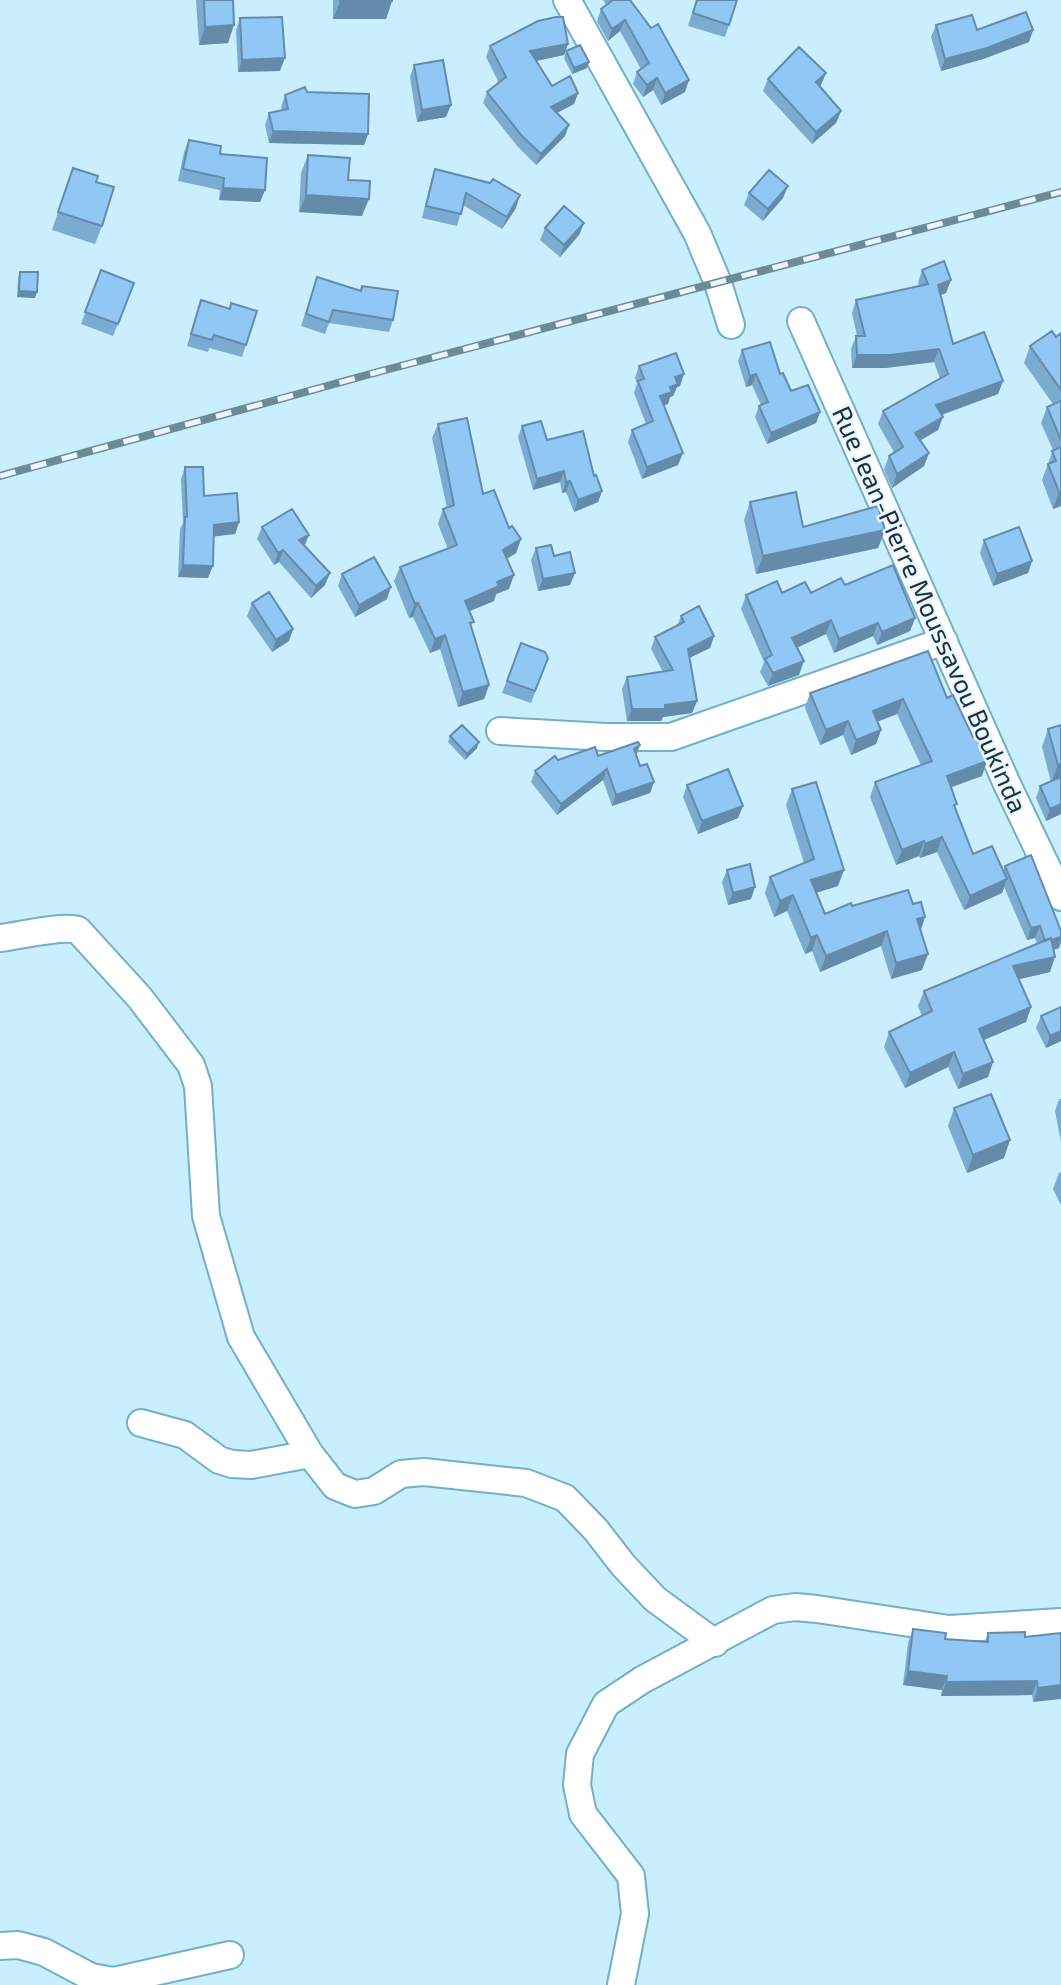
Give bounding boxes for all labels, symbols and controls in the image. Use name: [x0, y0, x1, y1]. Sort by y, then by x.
street label: Rue Jean-Pierre Moussavou Boukinda: [827, 401, 1035, 817]

